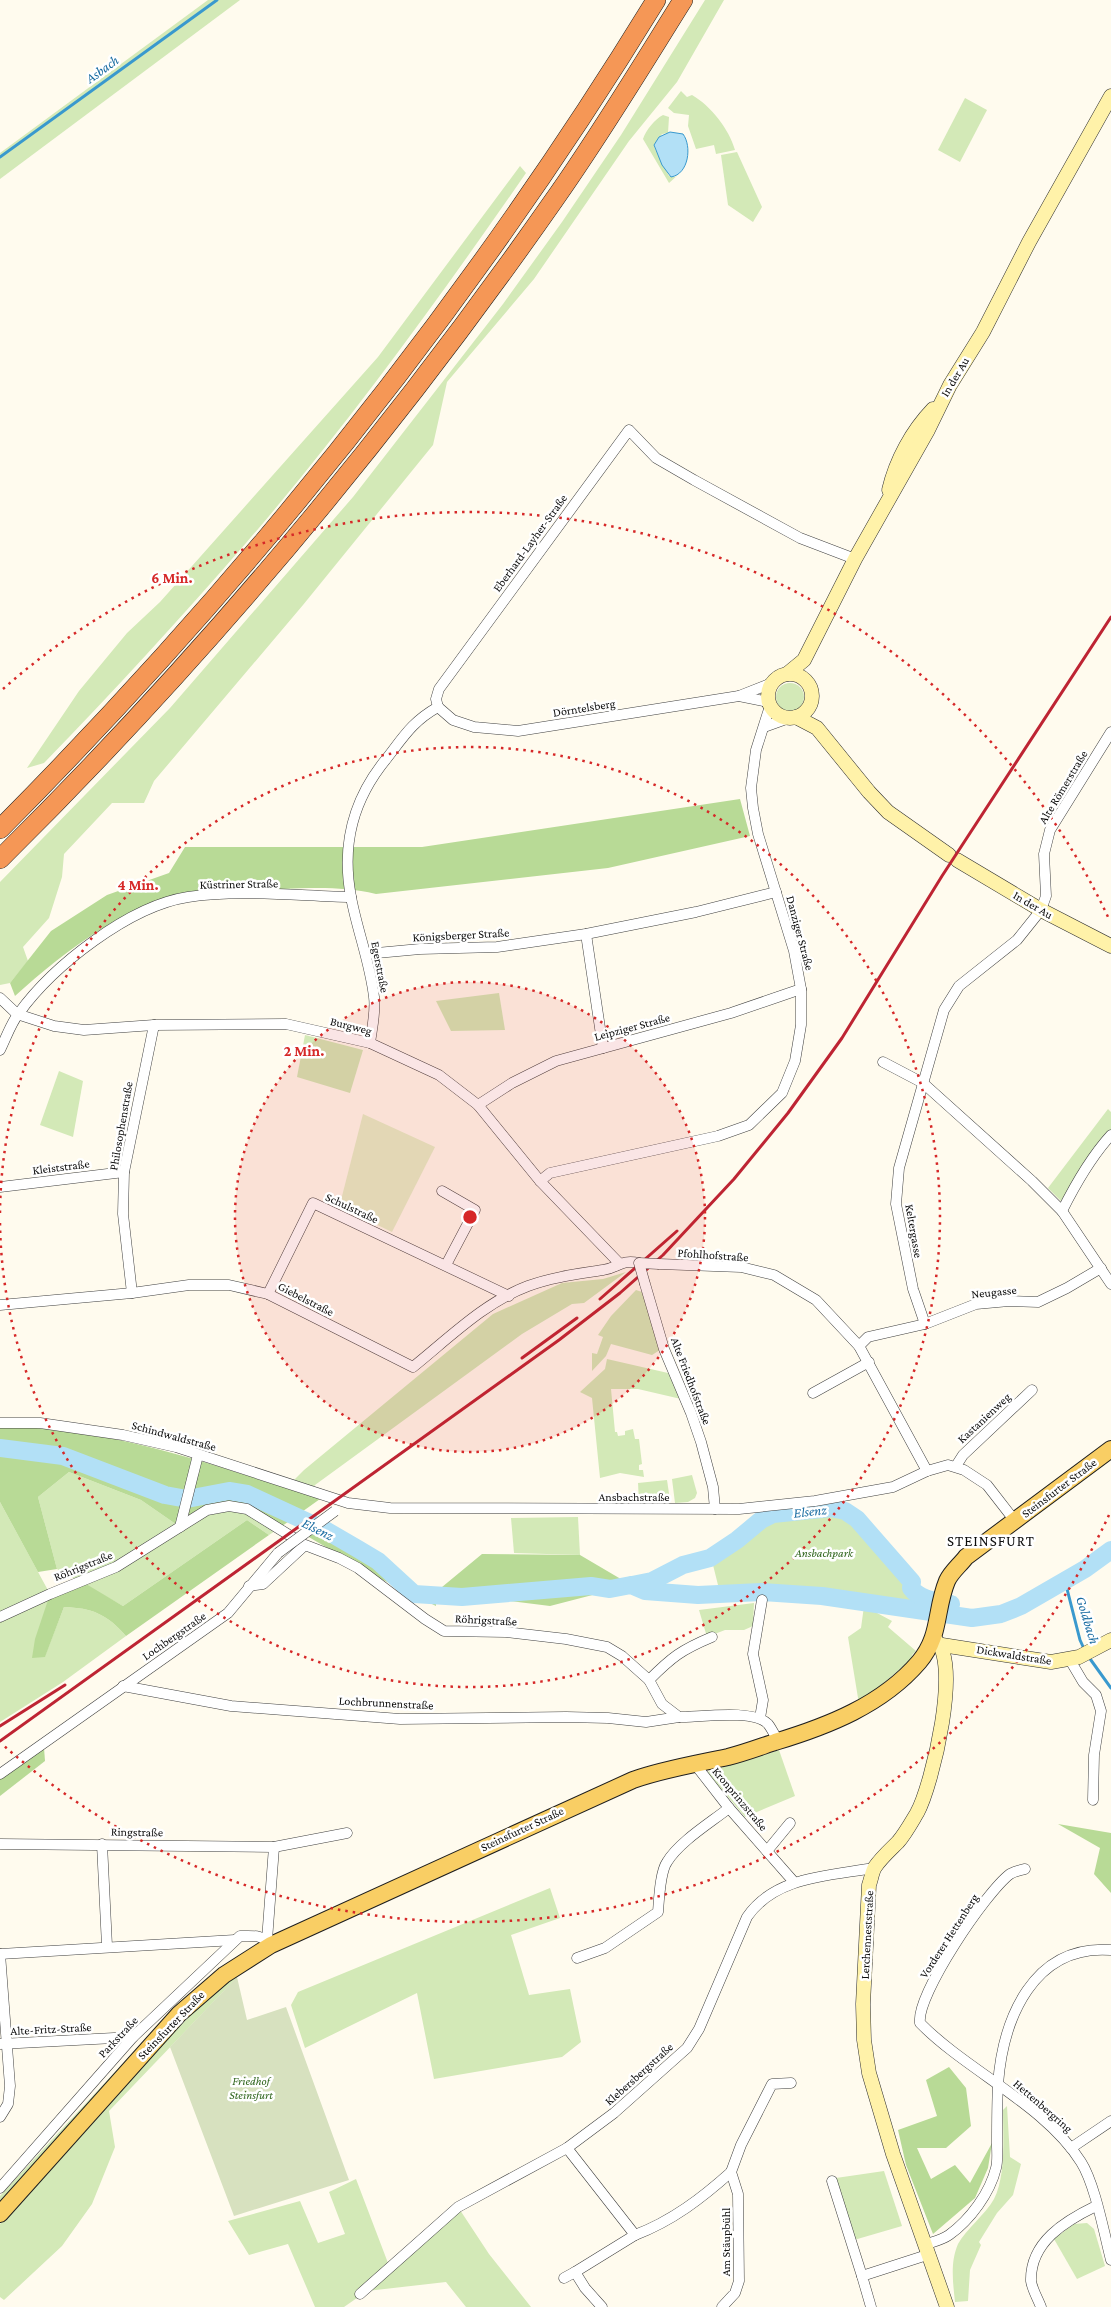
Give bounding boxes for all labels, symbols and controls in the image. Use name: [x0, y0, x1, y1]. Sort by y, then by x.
water label: Asbach: [82, 52, 122, 87]
street label: In der Au: [938, 354, 973, 399]
street label: Eberhard-Layher-Straße: [490, 491, 570, 595]
text: 6 Min.: [151, 570, 193, 586]
street label: Dörntelsberg: [552, 696, 616, 720]
street label: Alte Römerstraße: [1036, 748, 1090, 826]
street label: Küstriner Straße: [200, 876, 278, 892]
text: 4 Min.: [117, 877, 159, 893]
street label: In der Au: [1011, 888, 1056, 922]
street label: Danziger Straße: [783, 894, 817, 972]
street label: Königsberger Straße: [412, 925, 510, 945]
street label: Egerstraße: [368, 940, 392, 994]
street label: Leipziger Straße: [593, 1010, 671, 1044]
street label: Burgweg: [329, 1014, 374, 1038]
text: 2 Min.: [284, 1043, 324, 1059]
street label: Philosophenstraße: [106, 1080, 136, 1172]
street label: Kleiststraße: [32, 1157, 90, 1177]
street label: Schulstraße: [323, 1190, 381, 1226]
street label: Keltergasse: [902, 1203, 926, 1259]
centre of rings: [461, 1208, 479, 1226]
street label: Pfohlhofstraße: [677, 1246, 749, 1264]
street label: Giebelstraße: [276, 1279, 336, 1319]
street label: Neugasse: [971, 1283, 1017, 1301]
street label: Alte Friedhofstraße: [668, 1335, 714, 1427]
street label: Kastanienweg: [955, 1390, 1014, 1446]
street label: Schindwaldstraße: [130, 1418, 218, 1454]
street label: Steinsfurter Straße: [1019, 1455, 1099, 1521]
street label: Ansbachstraße: [598, 1490, 670, 1504]
water label: Elsenz: [793, 1501, 828, 1521]
water label: Elsenz: [300, 1515, 337, 1544]
district label: STEINSFURT: [947, 1533, 1035, 1549]
park label: Ansbachpark: [794, 1546, 854, 1560]
street label: Röhrigstraße: [52, 1548, 114, 1584]
water label: Goldbach: [1073, 1594, 1103, 1646]
street label: Lochbergstraße: [139, 1609, 209, 1663]
street label: Röhrigstraße: [455, 1611, 517, 1629]
street label: Dickwaldstraße: [976, 1642, 1052, 1668]
street label: Lochbrunnenstraße: [338, 1694, 434, 1712]
street label: Kronprinzstraße: [709, 1764, 771, 1834]
street label: Steinsfurter Straße: [478, 1804, 566, 1854]
street label: Ringstraße: [111, 1825, 163, 1839]
street label: Lerchenneststraße: [858, 1890, 876, 1980]
street label: Vorderer Hettenberg: [917, 1891, 982, 1981]
street label: Steinsfurter Straße: [135, 1988, 207, 2062]
street label: Parkstraße: [95, 2013, 141, 2061]
street label: Alte-Fritz-Straße: [10, 2020, 92, 2038]
street label: Klebersbergstraße: [602, 2040, 676, 2108]
park label: Friedhof Steinsfurt: [229, 2074, 273, 2102]
street label: Hettenbergring: [1011, 2077, 1076, 2136]
street label: Am Stäupbühl: [719, 2208, 733, 2276]

